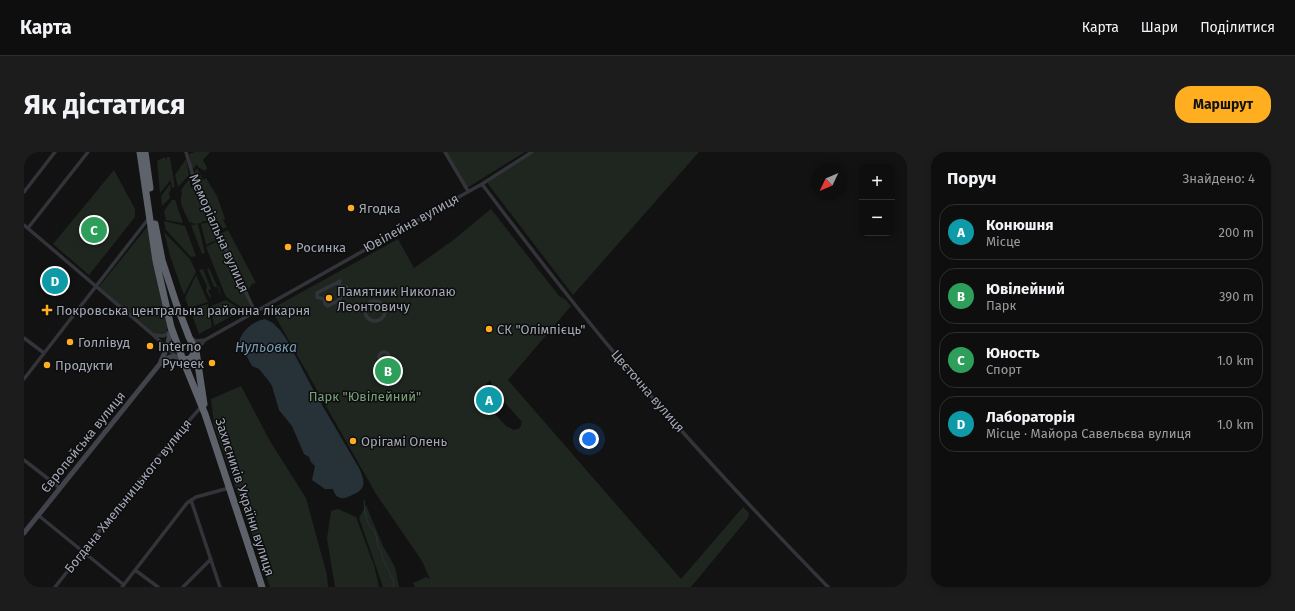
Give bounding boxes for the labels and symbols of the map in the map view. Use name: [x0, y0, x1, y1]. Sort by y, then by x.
north arrow: [811, 164, 847, 200]
street label: Меморіальна вулиця: [186, 172, 252, 294]
street label: Ювілейна вулиця: [361, 191, 461, 255]
place label: Ягодка: [359, 201, 400, 216]
marker: Ягодка: [346, 203, 356, 213]
pin: C: [81, 215, 107, 245]
place label: Росинка: [296, 240, 346, 255]
marker: Росинка: [283, 242, 293, 252]
pin: D: [42, 266, 68, 296]
place label: Памятник Николаю Леонтовичу: [337, 284, 456, 314]
marker: Памятник Николаю Леонтовичу: [324, 293, 334, 303]
place label: Покровська центральна районна лікарня: [56, 303, 310, 318]
marker: Покровська центральна районна лікарня: [41, 304, 53, 316]
place label: СК "Олімпієць": [497, 322, 585, 337]
marker: СК "Олімпієць": [484, 324, 494, 334]
place label: Голлівуд: [78, 335, 130, 350]
marker: Голлівуд: [65, 337, 75, 347]
place label: Interno: [158, 339, 201, 354]
water label: Нульовка: [235, 339, 297, 356]
marker: Interno: [145, 341, 155, 351]
street label: Цвєточна вулиця: [608, 347, 688, 435]
place label: Ручеек: [162, 356, 204, 371]
pin: B: [375, 356, 401, 386]
place label: Продукти: [55, 358, 113, 373]
marker: Ручеек: [207, 358, 217, 368]
marker: Продукти: [42, 360, 52, 370]
pin: A: [476, 385, 502, 415]
street label: Європейська вулиця: [38, 388, 128, 496]
park label: Парк "Ювілейний": [309, 389, 421, 404]
street label: Богдана Хмельницького вулиця: [61, 416, 195, 576]
street label: Захисників України вулиця: [212, 416, 278, 578]
your location: [579, 429, 599, 449]
place label: Орігамі Олень: [361, 434, 448, 449]
marker: Орігамі Олень: [348, 436, 358, 446]

